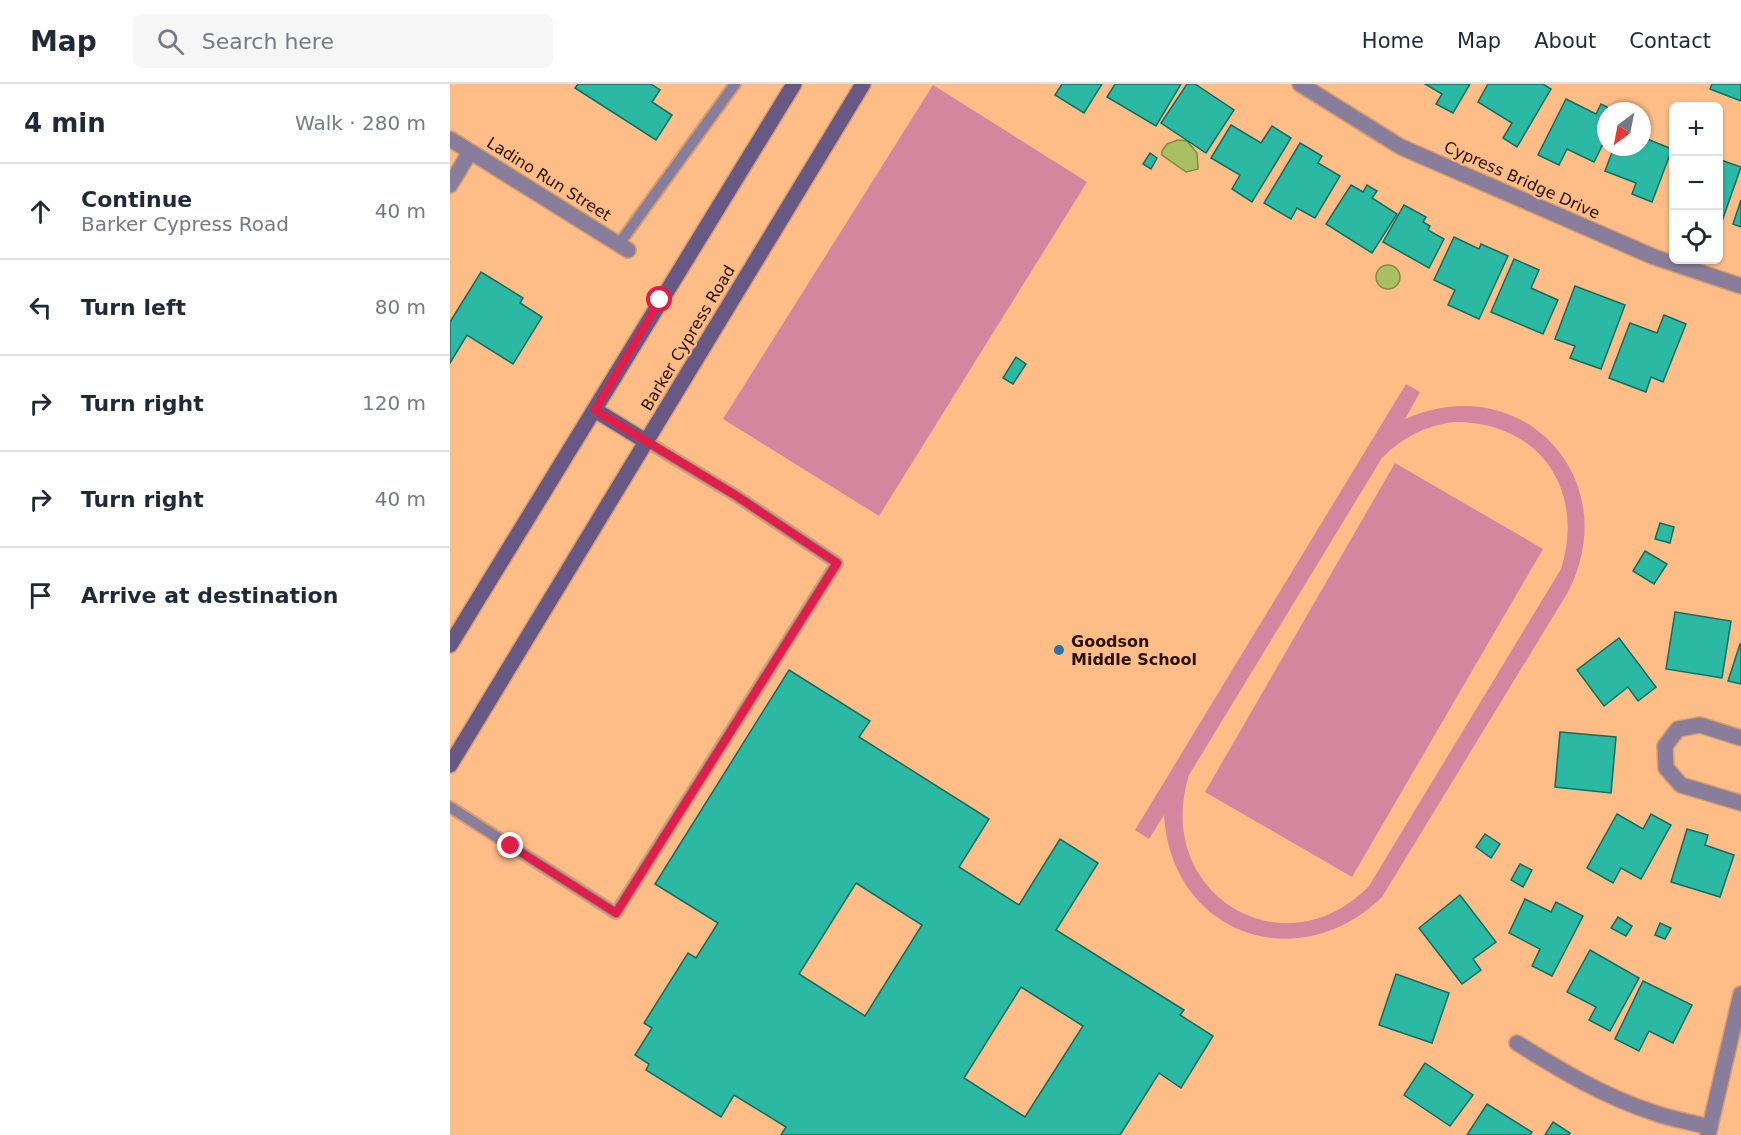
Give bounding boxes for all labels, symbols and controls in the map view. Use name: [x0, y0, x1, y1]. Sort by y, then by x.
search box: [133, 14, 553, 68]
text: Map: [30, 25, 97, 58]
icon: search: [154, 25, 187, 58]
text: Search here: [202, 29, 334, 54]
text: Home: [1362, 29, 1424, 53]
text: Map: [1457, 29, 1501, 53]
text: About: [1534, 29, 1596, 53]
text: Contact: [1629, 29, 1711, 53]
north arrow: [1597, 102, 1651, 156]
map controls: [1669, 102, 1723, 264]
button: +: [1669, 102, 1723, 156]
text: 4 min: [24, 108, 106, 138]
text: Walk · 280 m: [295, 111, 426, 135]
street label: Ladino Run Street: [483, 133, 615, 225]
street label: Cypress Bridge Drive: [1441, 137, 1603, 223]
button: −: [1669, 156, 1723, 210]
text: Continue: [81, 187, 192, 212]
icon: ahead: [24, 195, 57, 228]
text: 40 m: [375, 199, 426, 223]
button: locate: [1669, 210, 1723, 264]
text: Barker Cypress Road: [81, 212, 289, 236]
street label: Barker Cypress Road: [637, 262, 739, 414]
route start: [646, 286, 672, 312]
icon: left: [24, 291, 57, 324]
text: Turn left: [81, 295, 186, 320]
text: 80 m: [375, 295, 426, 319]
icon: right: [24, 387, 57, 420]
text: Turn right: [81, 391, 204, 416]
text: 120 m: [362, 391, 426, 415]
icon: right: [24, 483, 57, 516]
text: Turn right: [81, 487, 204, 512]
text: 40 m: [375, 487, 426, 511]
icon: arrive: [24, 579, 57, 612]
text: Arrive at destination: [81, 583, 338, 608]
place label: Goodson Middle School: [1071, 632, 1197, 669]
marker: Goodson Middle School: [1052, 643, 1066, 657]
route end: [497, 832, 523, 858]

